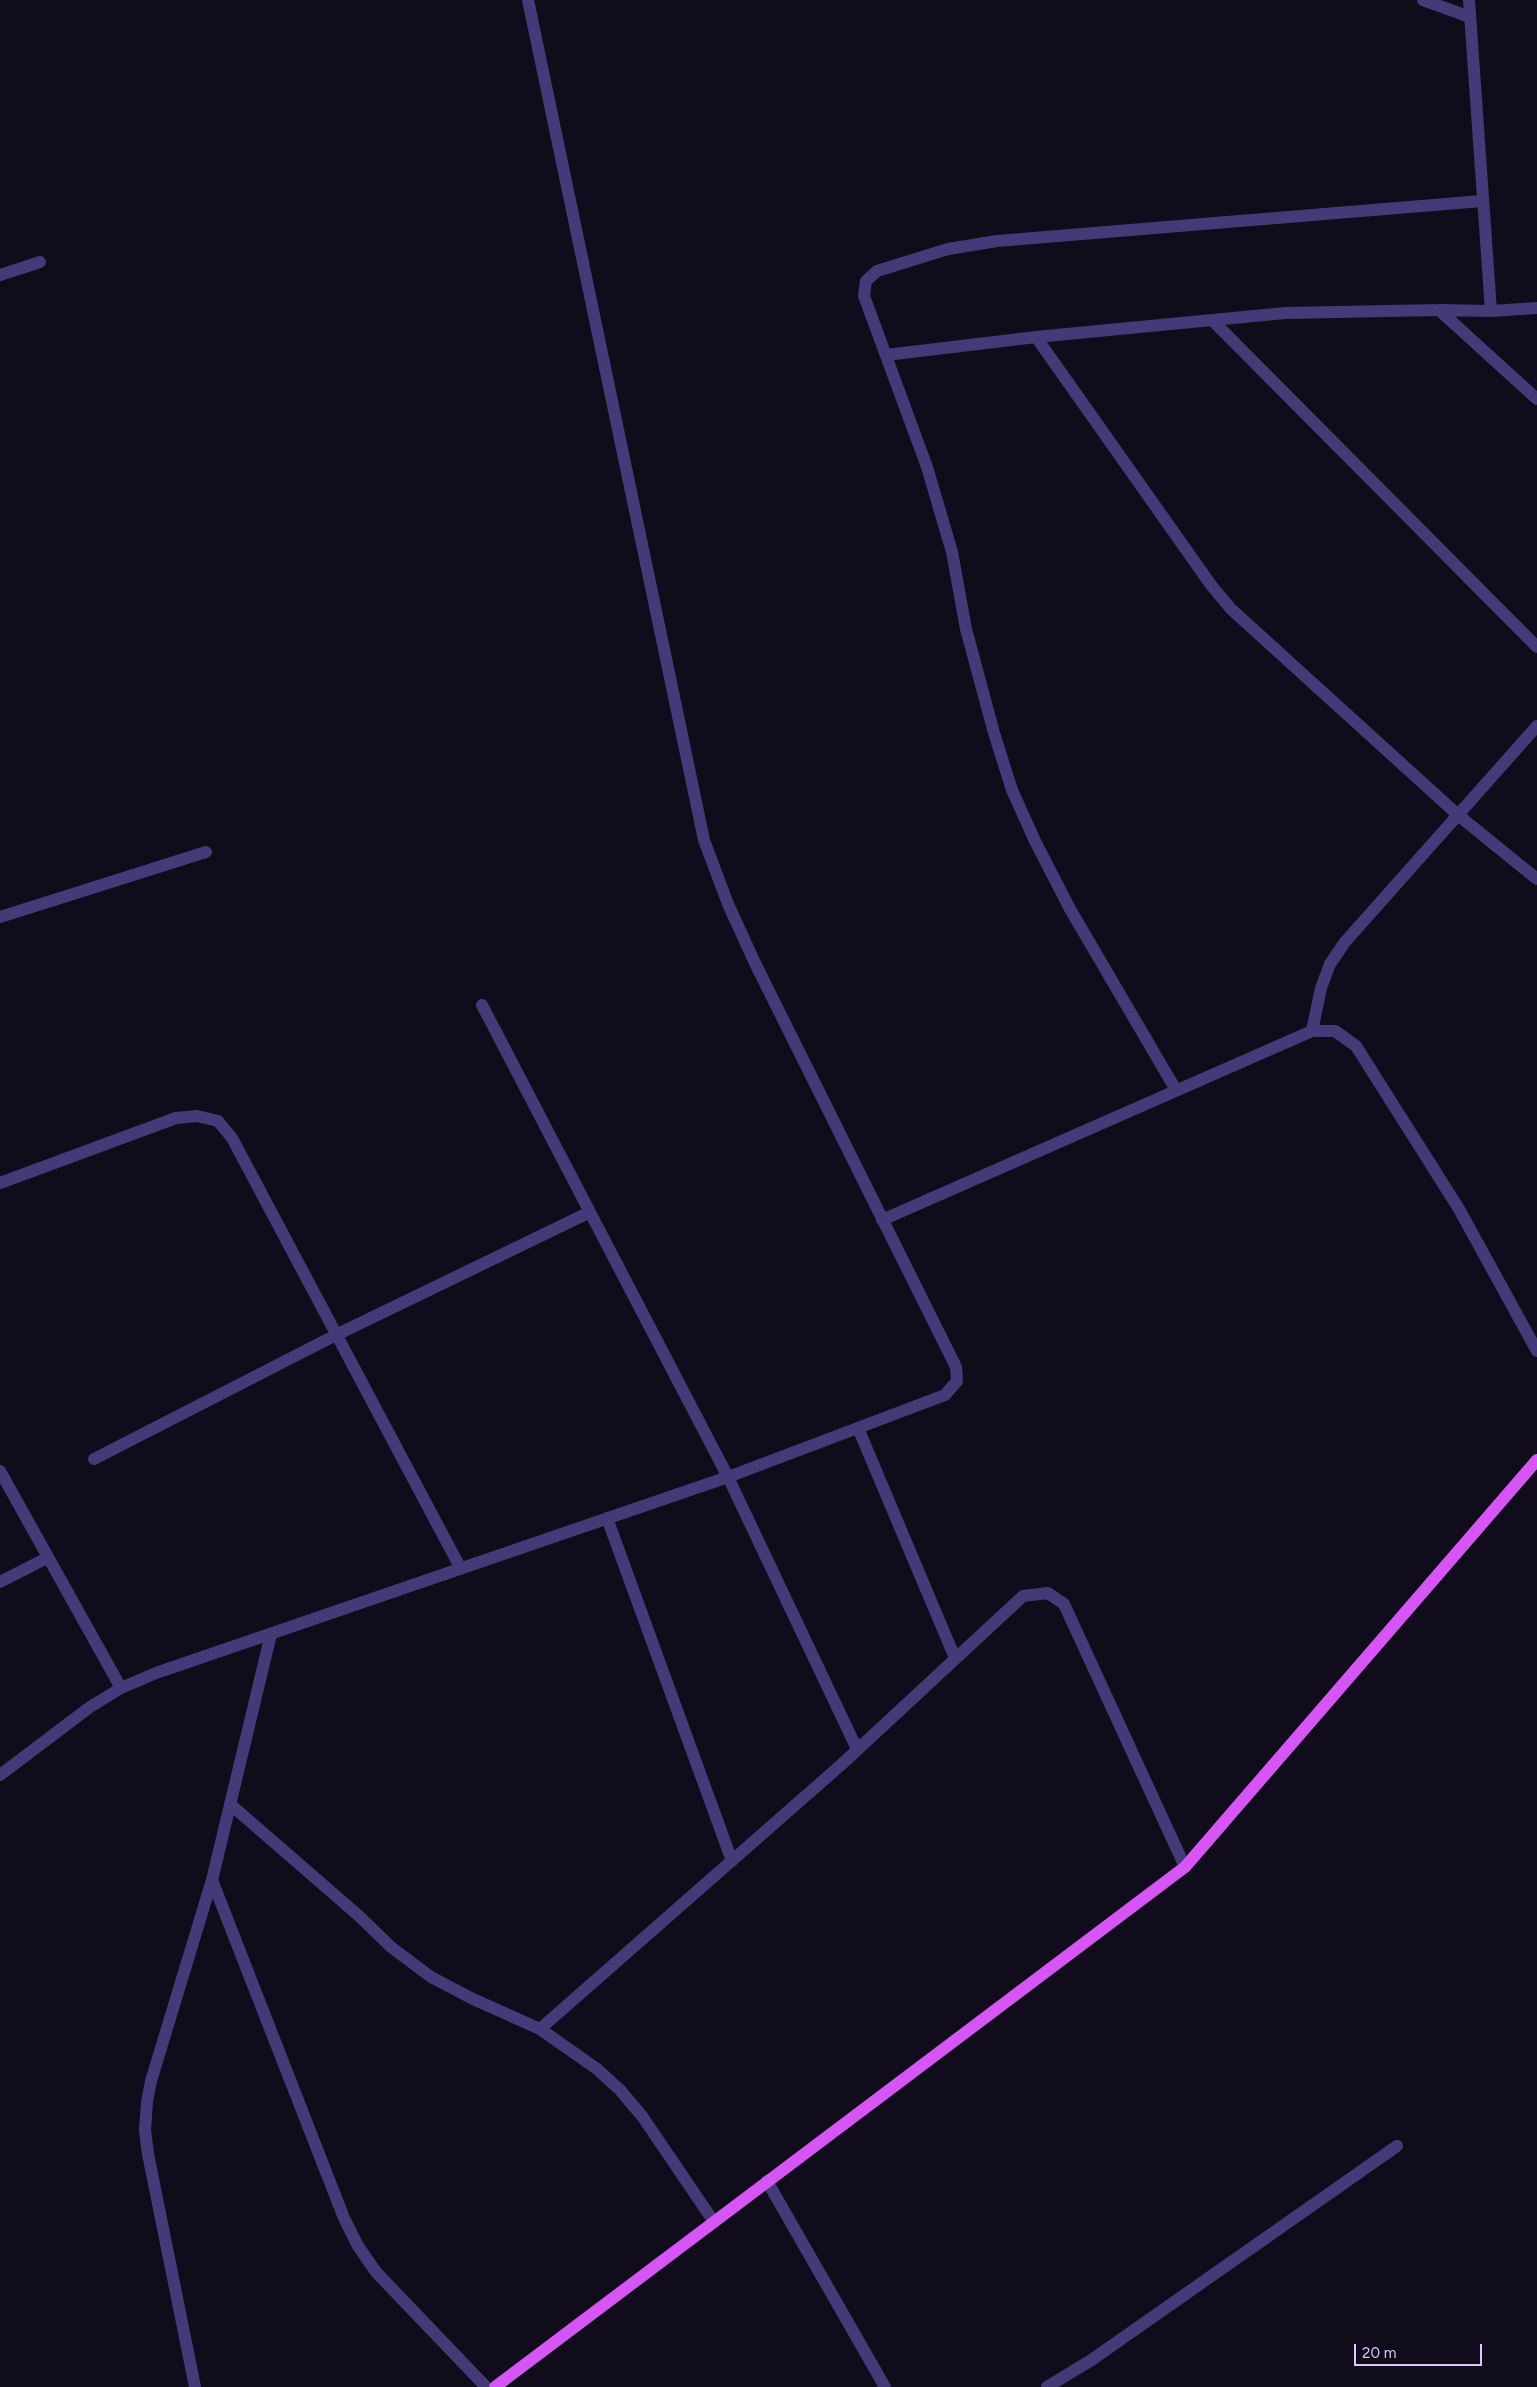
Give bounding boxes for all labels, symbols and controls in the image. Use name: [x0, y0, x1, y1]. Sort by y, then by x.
scale bar: [1357, 2334, 1484, 2366]
text: 20 m: [1362, 2344, 1396, 2362]

